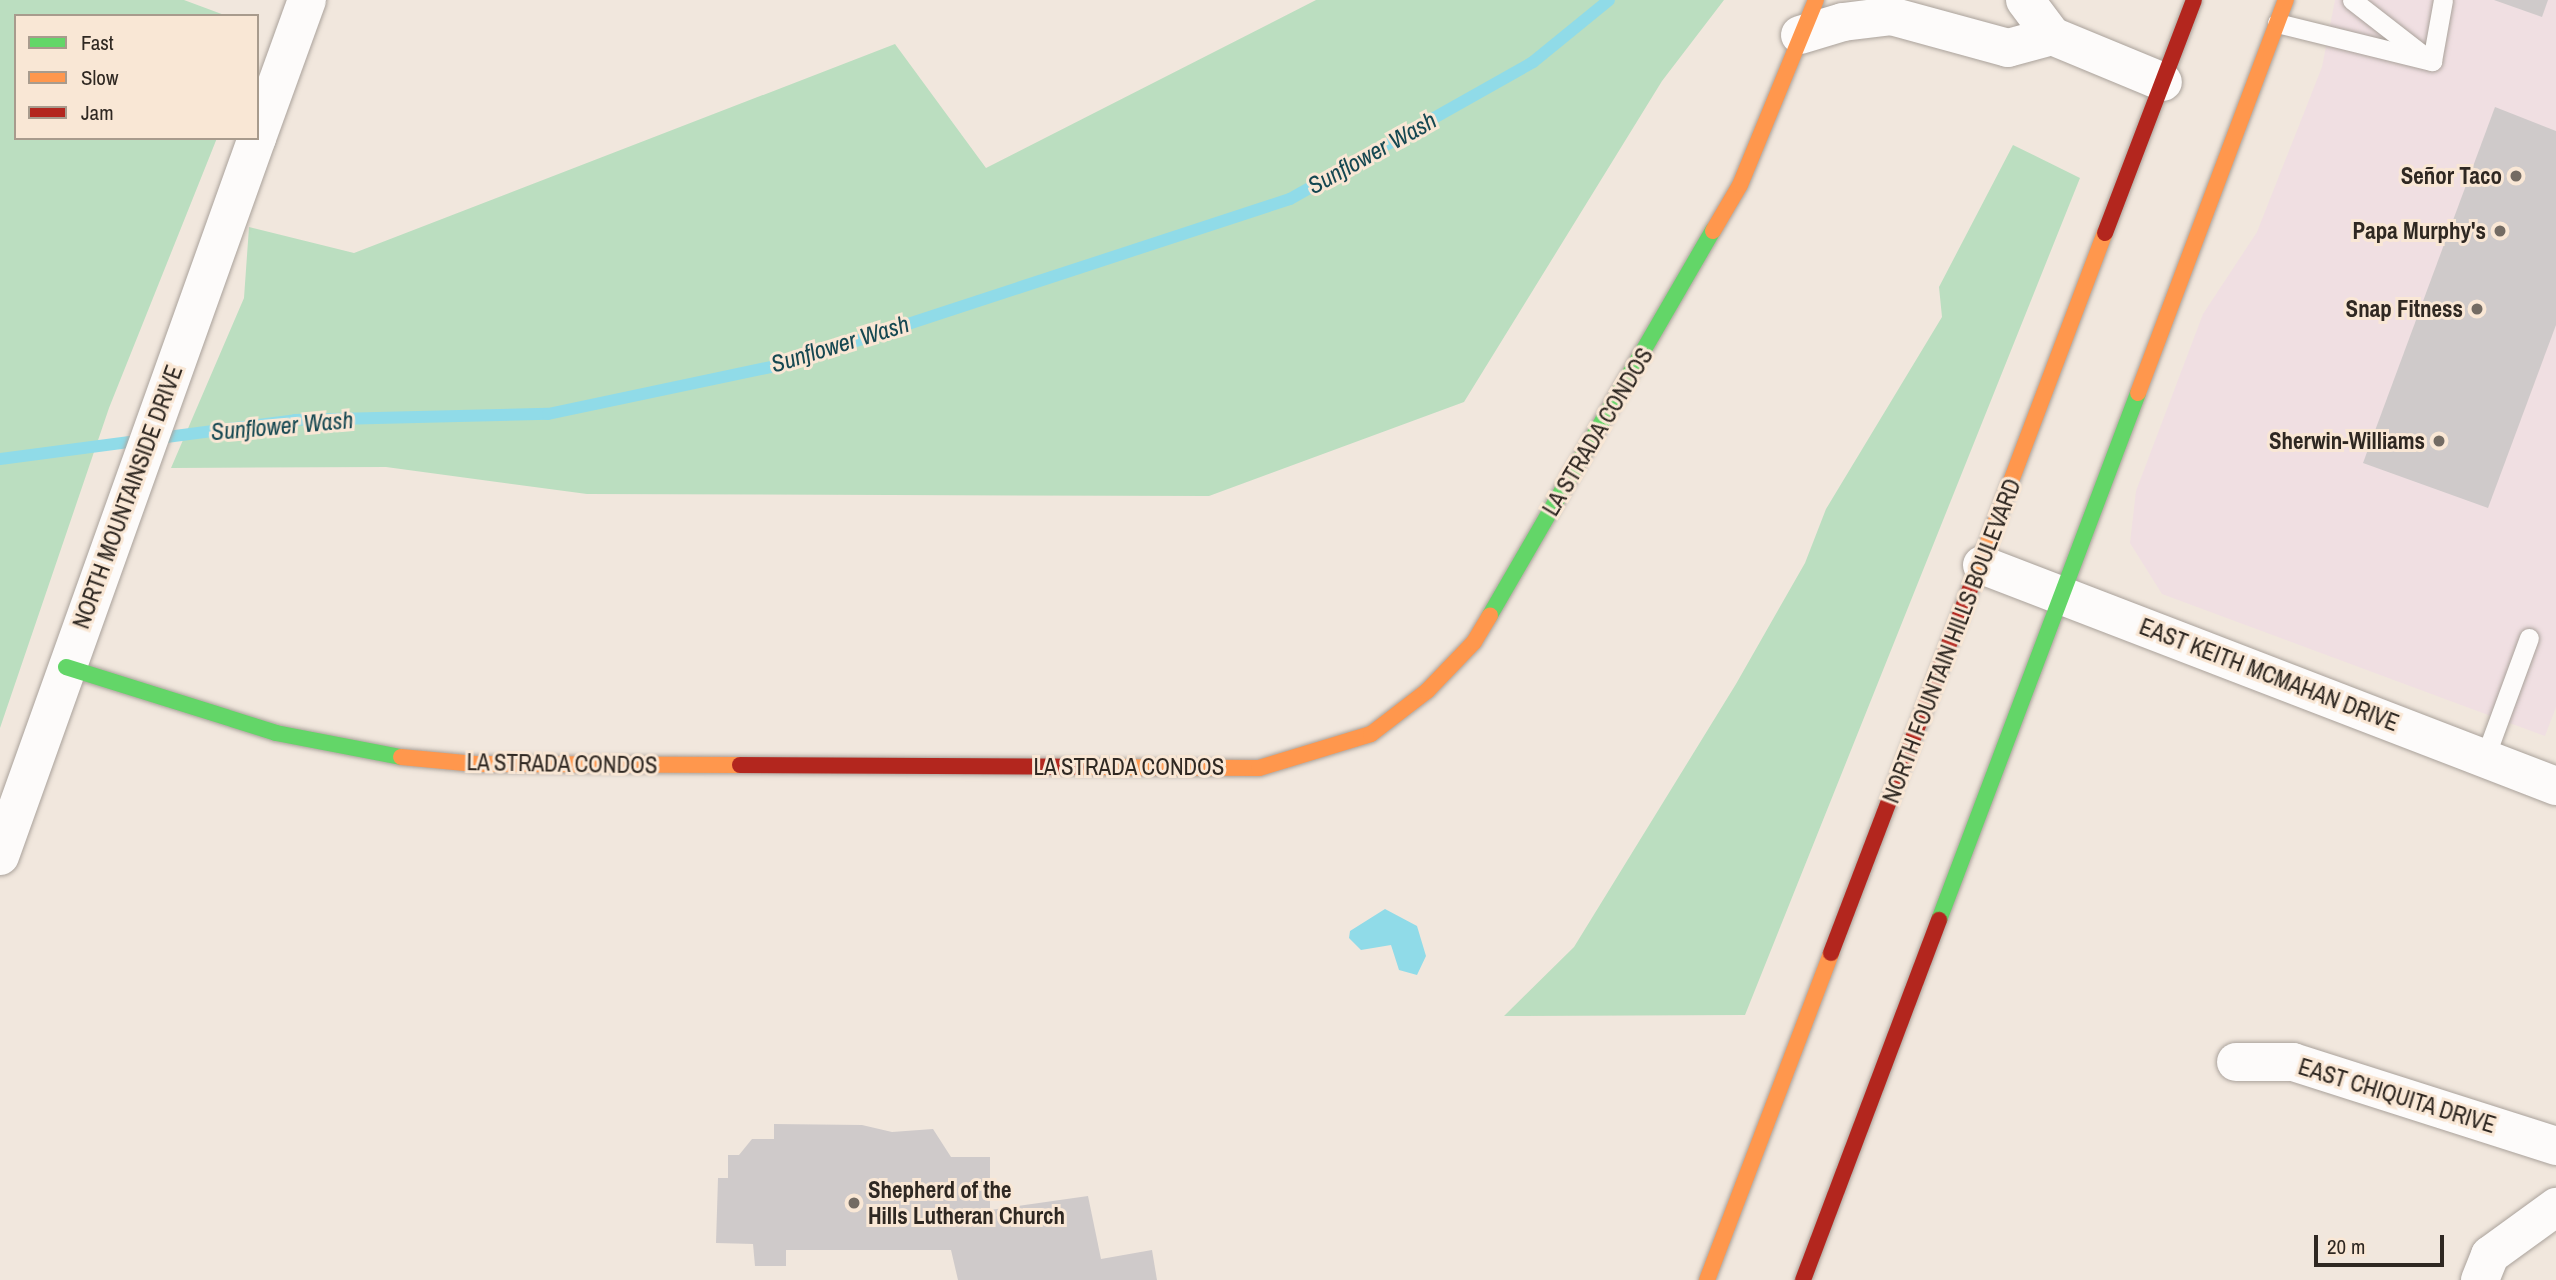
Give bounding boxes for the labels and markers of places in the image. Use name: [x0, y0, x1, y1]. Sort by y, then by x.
place label: Señor Taco: [2401, 162, 2502, 190]
marker: Señor Taco: [2508, 168, 2524, 184]
place label: Papa Murphy's: [2353, 217, 2486, 245]
marker: Papa Murphy's: [2492, 223, 2508, 239]
place label: Snap Fitness: [2346, 295, 2463, 323]
marker: Snap Fitness: [2469, 301, 2485, 317]
place label: Sherwin-Williams: [2269, 427, 2425, 455]
marker: Sherwin-Williams: [2431, 433, 2447, 449]
place label: Shepherd of the Hills Lutheran Church: [868, 1176, 1065, 1230]
marker: Shepherd of the Hills Lutheran Church: [846, 1195, 862, 1211]

